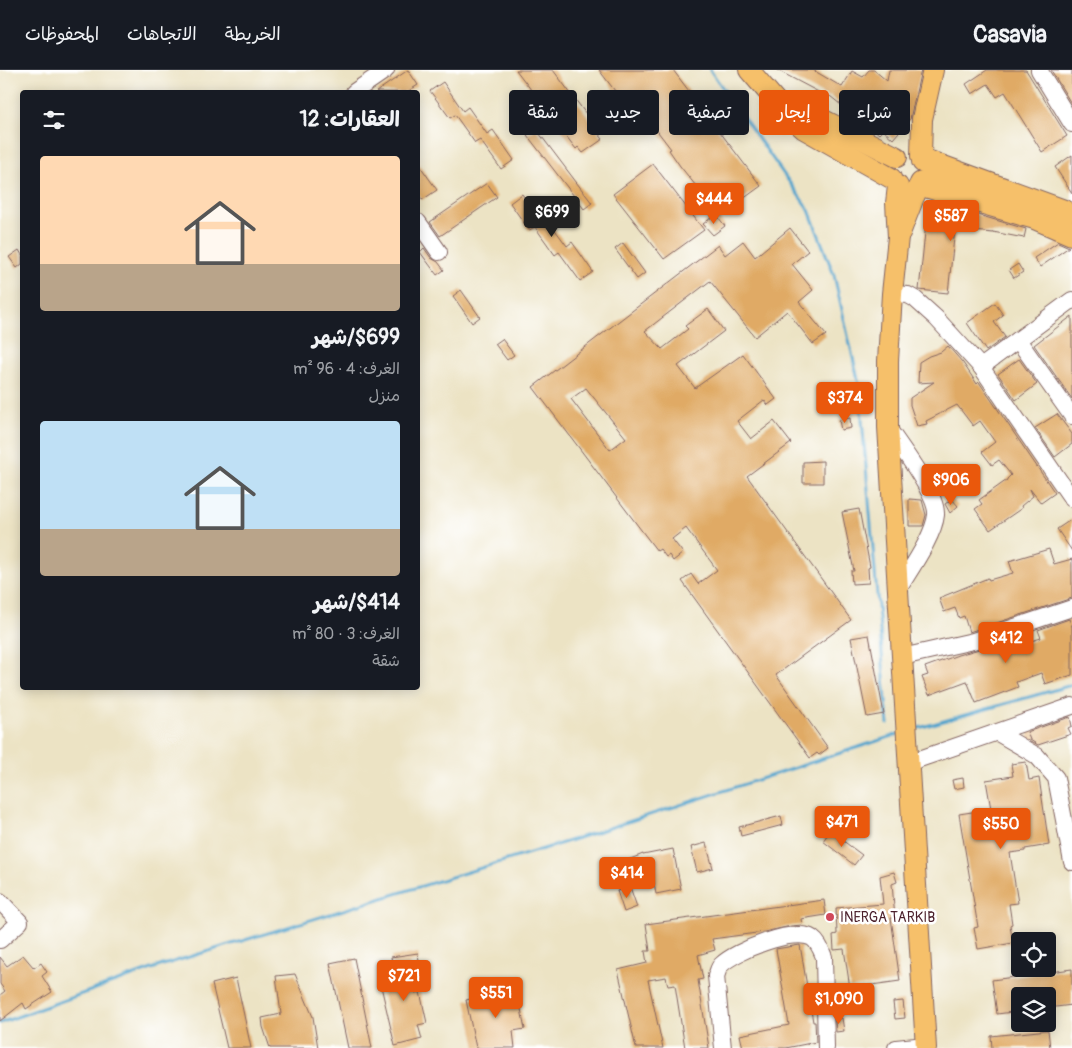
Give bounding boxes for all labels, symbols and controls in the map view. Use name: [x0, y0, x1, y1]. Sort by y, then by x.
text: Casavia: [973, 20, 1047, 49]
text: المحفوظات: [25, 23, 99, 46]
text: الاتجاهات: [127, 23, 197, 46]
text: الخريطة: [225, 23, 281, 46]
chip: شقة: [509, 90, 577, 135]
chip: جديد: [587, 90, 659, 135]
chip: تصفية: [669, 90, 749, 135]
chip: إيجار: [759, 90, 829, 135]
chip: شراء: [839, 90, 910, 135]
icon: filters: [40, 106, 68, 134]
text: العقارات: 12: [300, 106, 400, 133]
pin: $444: [684, 182, 744, 225]
icon: home: [175, 188, 265, 278]
text: $444: [696, 189, 732, 209]
pin: $699: [522, 196, 582, 238]
pin: $587: [921, 200, 981, 242]
text: $699: [535, 202, 569, 222]
text: $587: [934, 206, 968, 226]
text: $699/شهر: [312, 324, 400, 351]
text: الغرف: 4 · 96 m²: [293, 359, 400, 379]
pin: $374: [815, 382, 875, 424]
text: منزل: [368, 386, 400, 406]
text: $374: [827, 388, 863, 408]
icon: home: [175, 453, 265, 543]
pin: $906: [921, 464, 981, 506]
text: $906: [932, 470, 970, 490]
text: $414/شهر: [314, 589, 400, 616]
pin: $412: [976, 622, 1036, 664]
text: الغرف: 3 · 80 m²: [292, 624, 400, 644]
text: $412: [989, 628, 1023, 648]
text: شقة: [372, 651, 400, 671]
pin: $471: [812, 806, 872, 848]
pin: $550: [971, 808, 1031, 850]
text: $471: [826, 812, 858, 832]
text: $550: [983, 814, 1019, 834]
pin: $414: [597, 856, 657, 899]
text: $414: [610, 863, 644, 883]
place label: INERGA TARKIB: [840, 909, 935, 926]
marker: INERGA TARKIB: [824, 911, 836, 923]
map controls: [1011, 932, 1056, 1032]
button: locate: [1011, 932, 1056, 977]
pin: $721: [374, 960, 434, 1002]
text: $721: [388, 966, 420, 986]
pin: $551: [466, 976, 526, 1019]
pin: $1,090: [798, 982, 880, 1025]
text: $551: [480, 983, 512, 1003]
button: layers: [1011, 987, 1056, 1032]
text: $1,090: [814, 989, 864, 1009]

